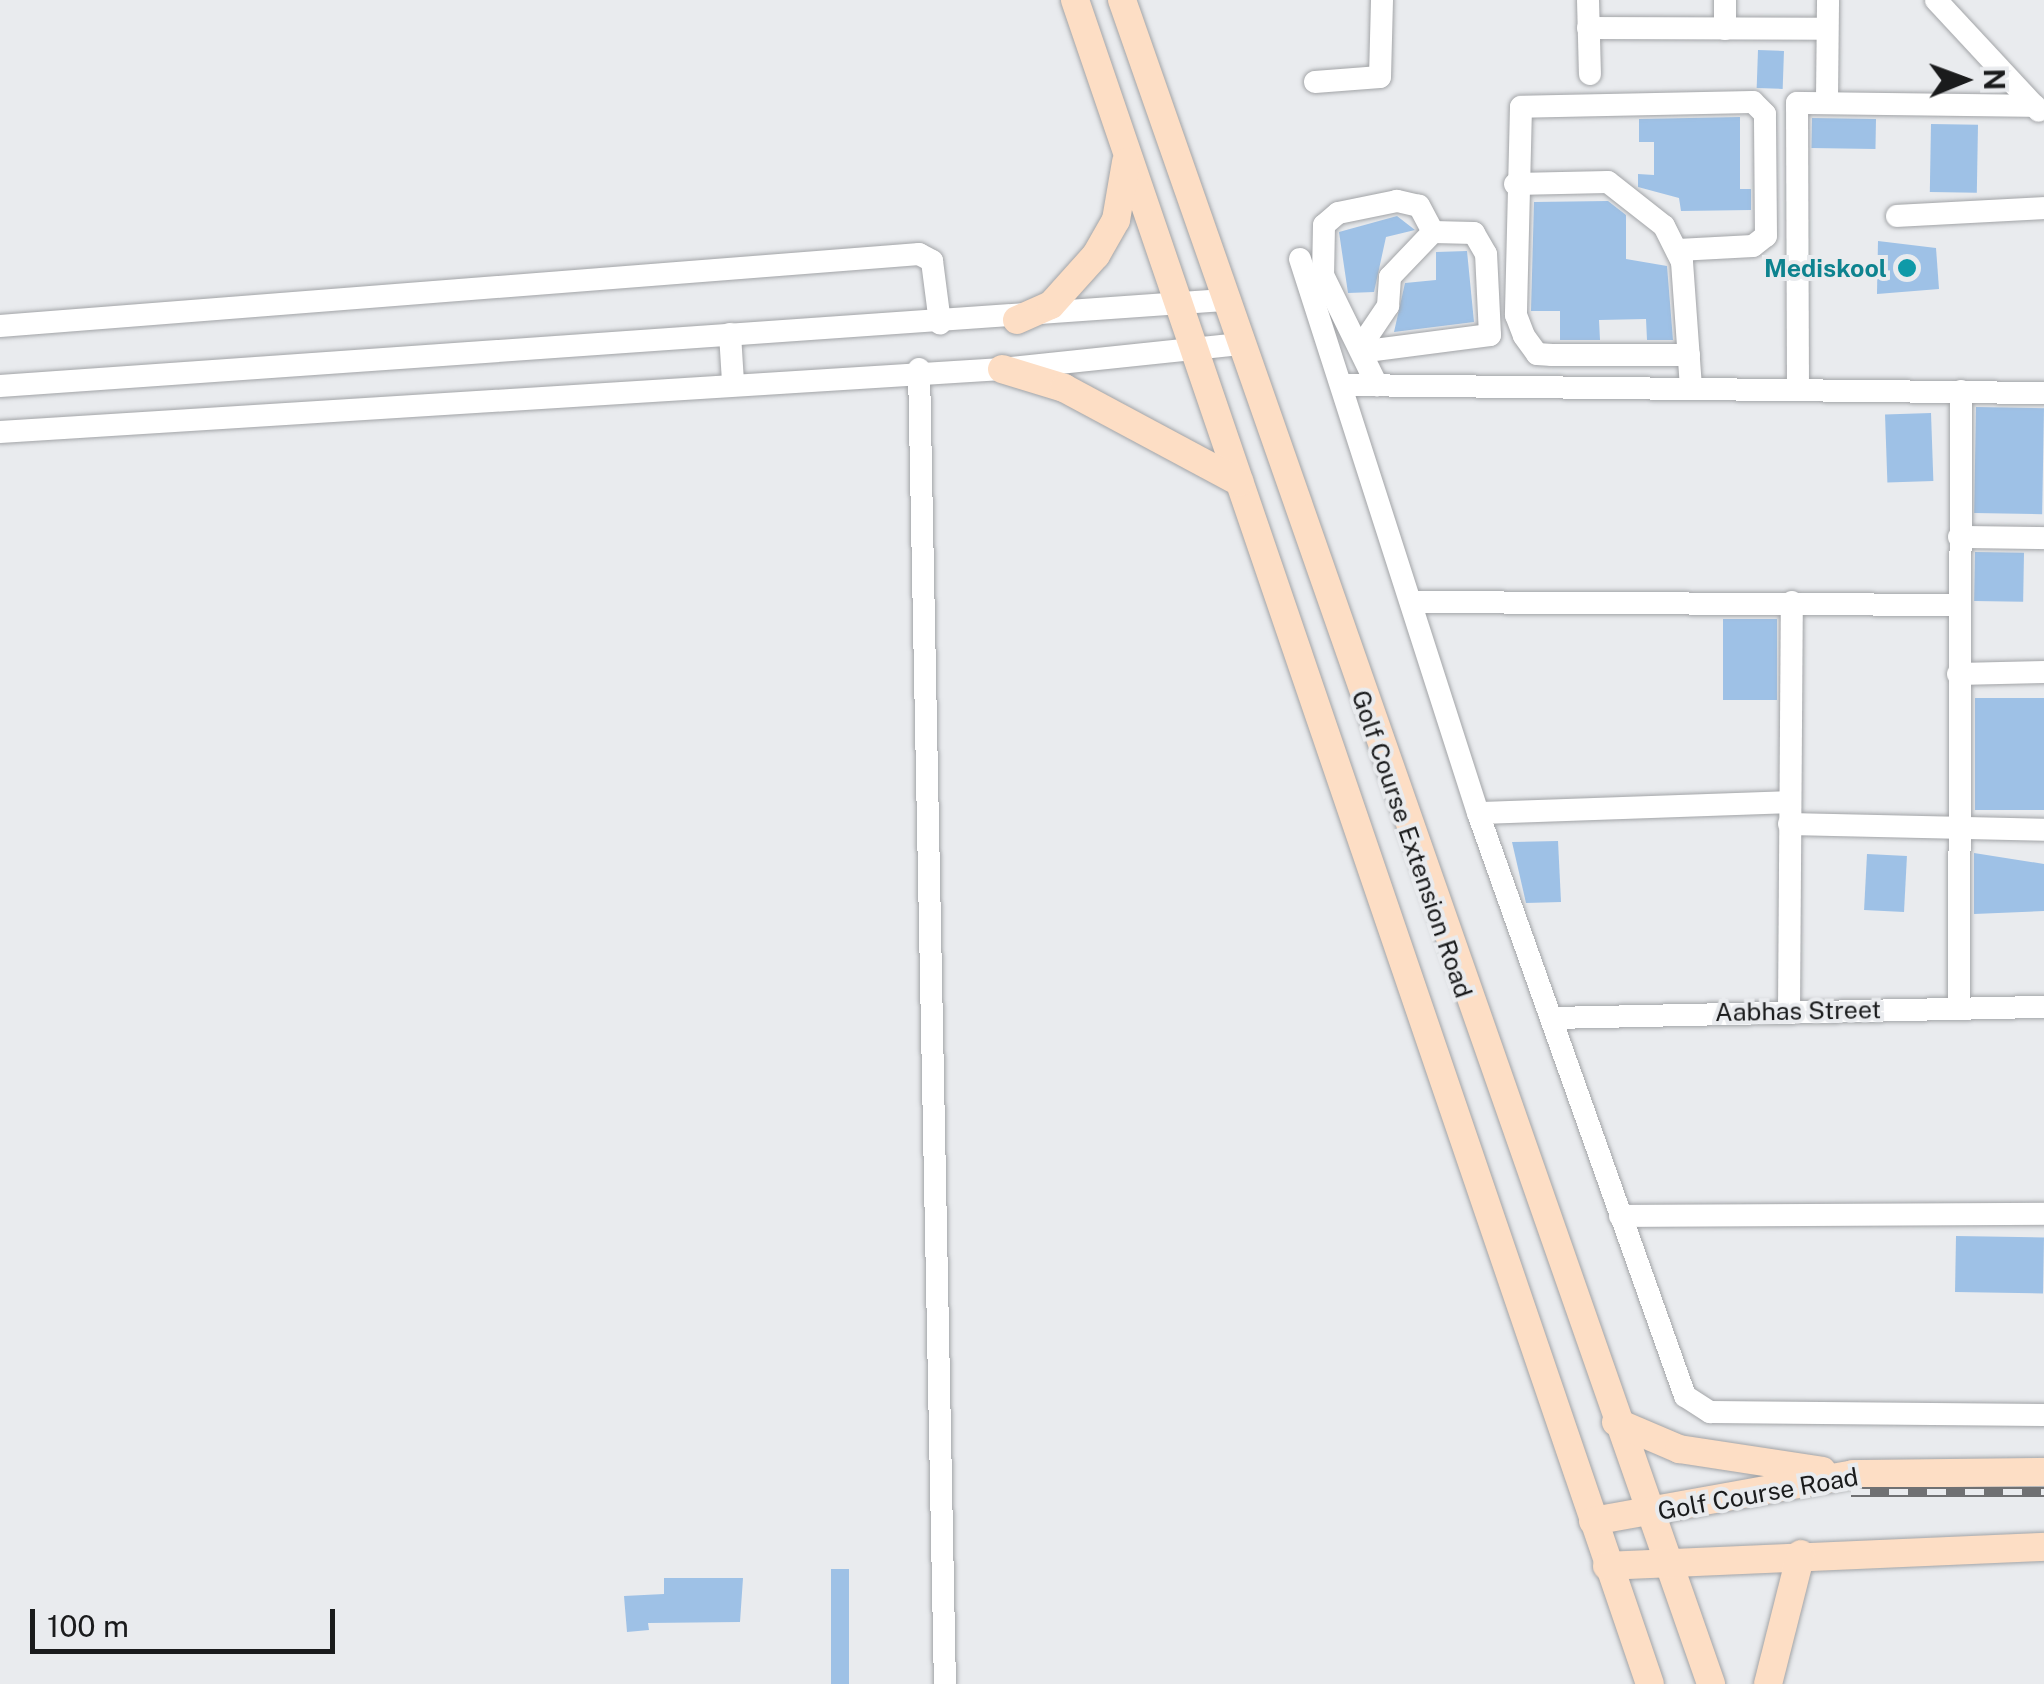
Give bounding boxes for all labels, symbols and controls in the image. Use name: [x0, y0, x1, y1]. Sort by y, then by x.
north arrow: [1914, 30, 2014, 130]
text: N: [1978, 68, 2011, 91]
place label: Mediskool: [1764, 253, 1887, 283]
marker: Mediskool: [1896, 257, 1918, 279]
street label: Golf Course Extension Road: [1345, 686, 1479, 1002]
street label: Aabhas Street: [1715, 995, 1881, 1027]
street label: Golf Course Road: [1655, 1462, 1861, 1526]
scale bar: [35, 1589, 340, 1651]
text: 100 m: [47, 1608, 129, 1644]

